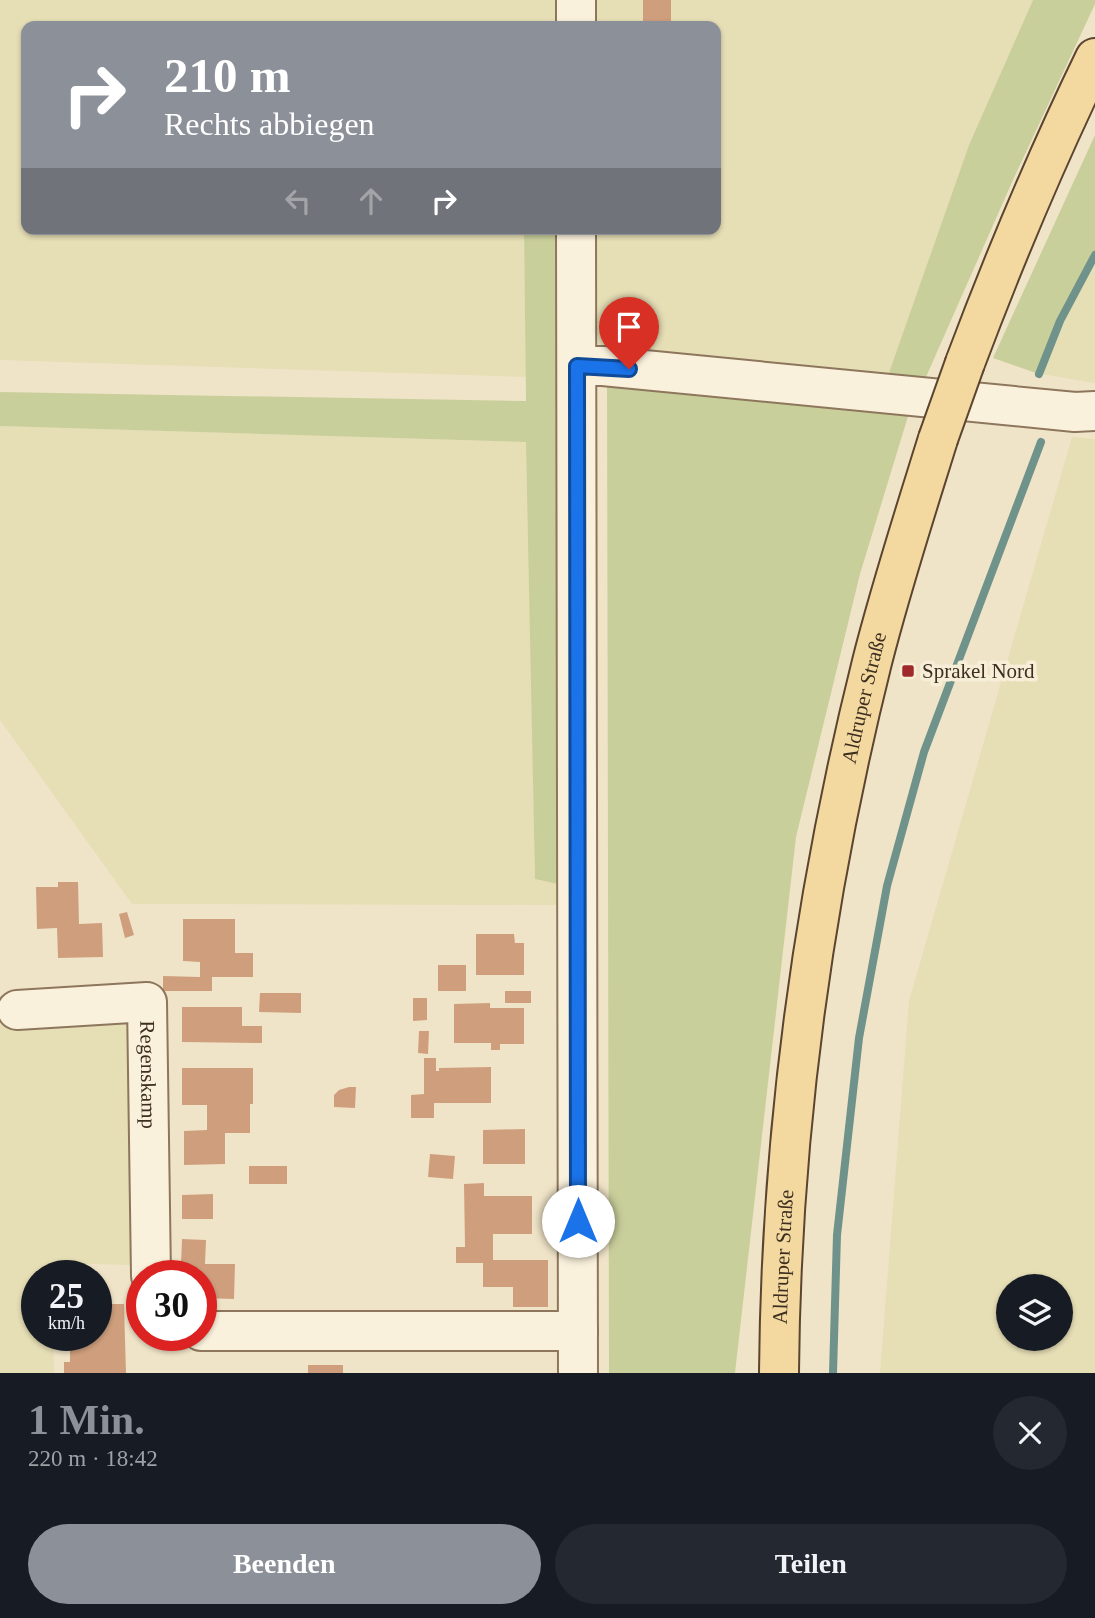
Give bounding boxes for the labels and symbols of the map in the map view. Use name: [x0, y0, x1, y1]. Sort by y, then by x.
pin: [599, 297, 659, 369]
street label: Aldruper Straße: [837, 629, 891, 766]
place label: Sprakel Nord: [922, 659, 1035, 683]
marker: Sprakel Nord: [900, 663, 916, 679]
street label: Regenskamp: [135, 1020, 161, 1129]
position arrow: [541, 1184, 615, 1258]
street label: Aldruper Straße: [768, 1189, 798, 1325]
speed limit sign: 30: [126, 1260, 217, 1351]

